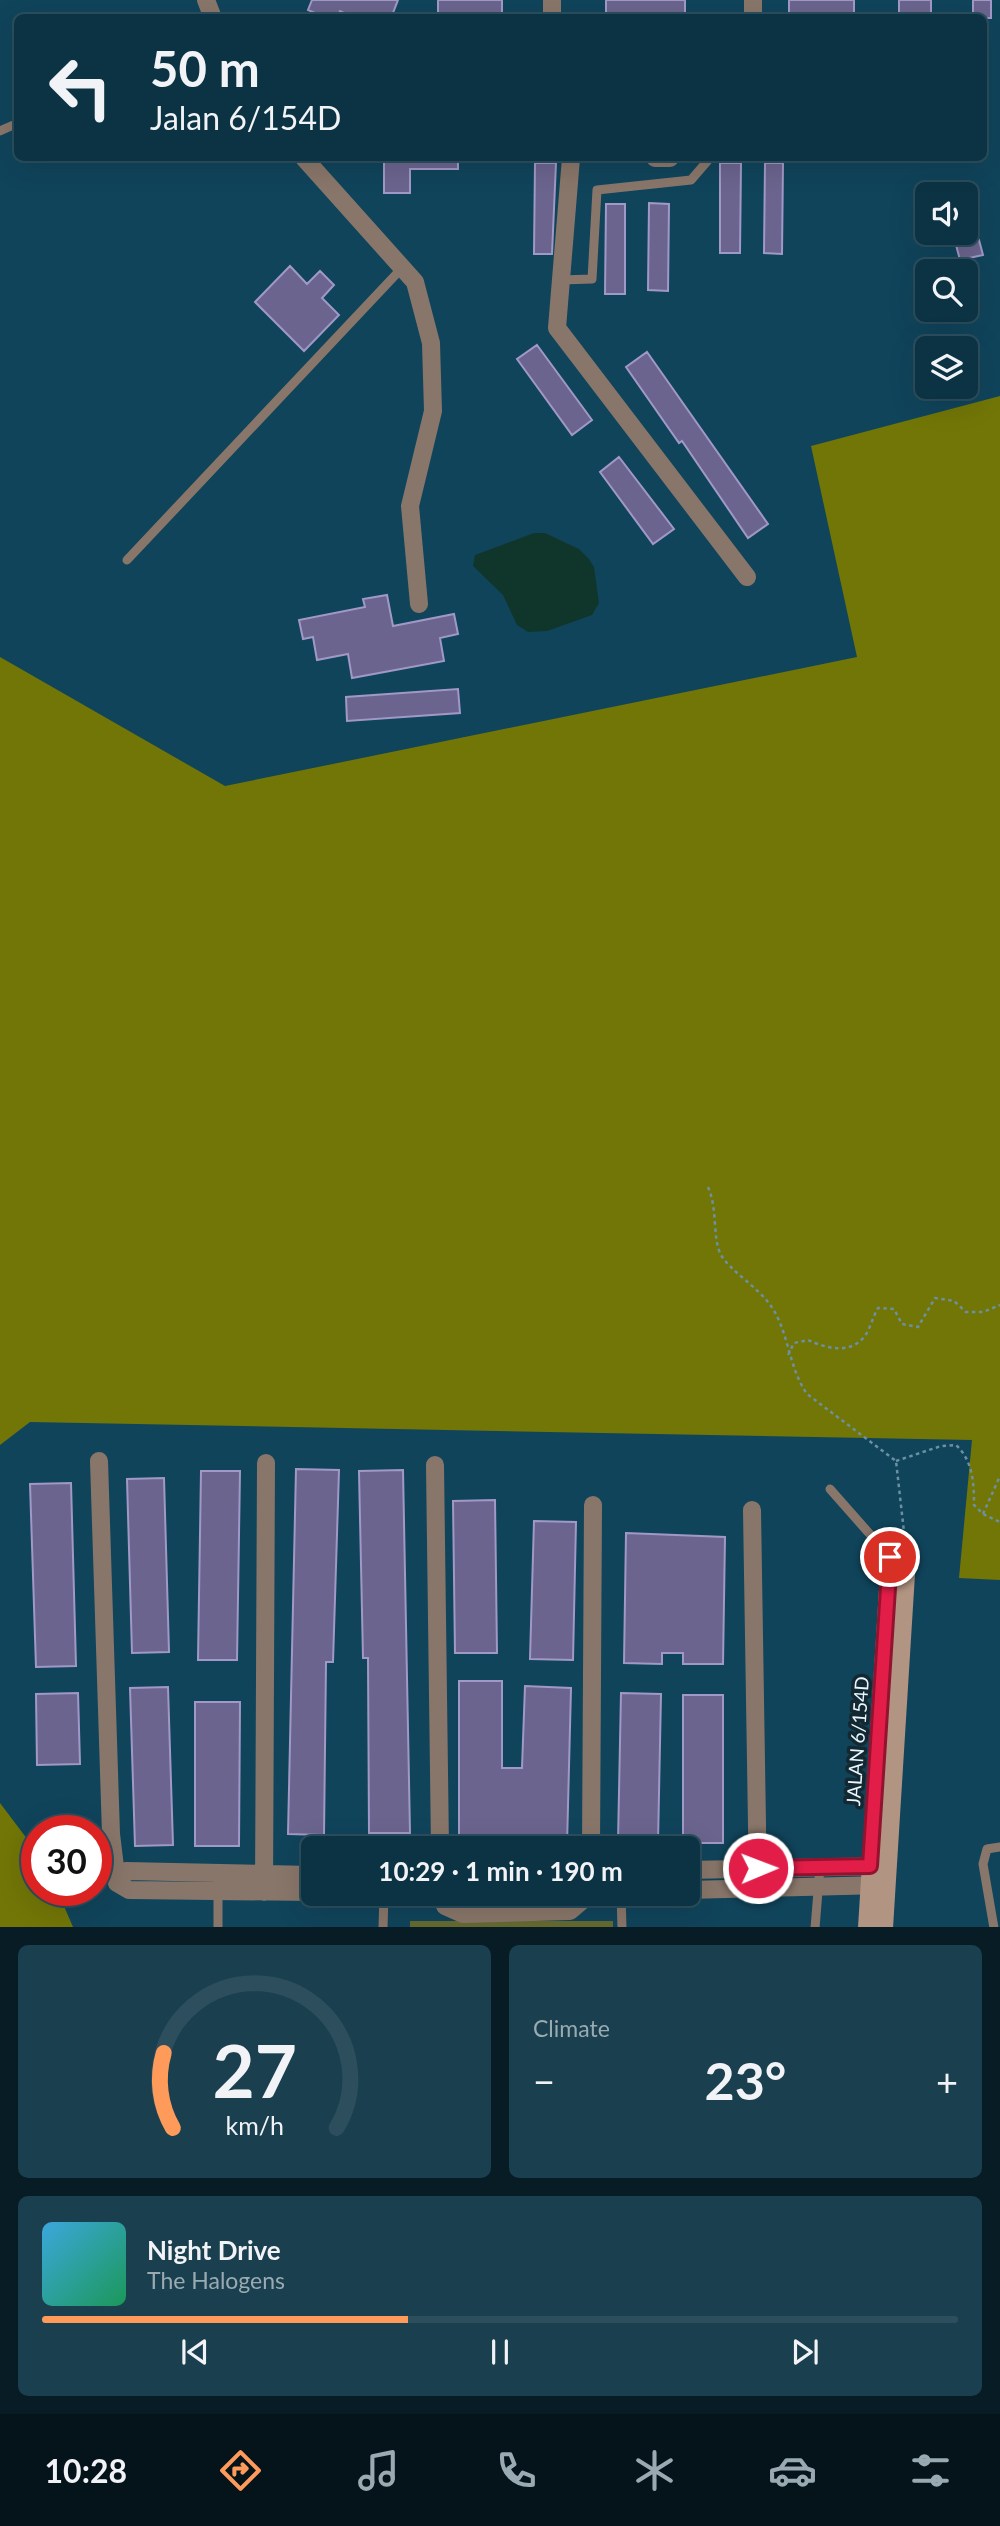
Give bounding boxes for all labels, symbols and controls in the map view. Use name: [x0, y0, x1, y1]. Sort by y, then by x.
text: 50 m: [150, 39, 260, 97]
icon: left: [35, 42, 126, 133]
text: Jalan 6/154D: [150, 98, 341, 137]
map controls: [915, 182, 978, 399]
button: sound: [915, 182, 978, 245]
button: search: [915, 259, 978, 322]
button: layers: [915, 336, 978, 399]
pin: [860, 1527, 920, 1587]
icon: arrive: [871, 1538, 909, 1576]
street label: JALAN 6/154D: [841, 1675, 873, 1807]
speed limit sign: 30: [21, 1815, 112, 1906]
position arrow: [721, 1831, 795, 1905]
text: 10:29 · 1 min · 190 m: [378, 1855, 623, 1887]
text: Climate: [533, 2014, 610, 2042]
text: 27: [212, 2026, 297, 2114]
text: 23°: [705, 2049, 786, 2111]
text: −: [533, 2058, 555, 2104]
text: +: [936, 2058, 958, 2104]
text: km/h: [225, 2109, 284, 2139]
text: Night Drive: [147, 2234, 281, 2266]
text: The Halogens: [147, 2266, 285, 2294]
icon: previous: [176, 2333, 214, 2371]
icon: pause: [481, 2333, 519, 2371]
icon: next: [786, 2333, 824, 2371]
icon: directions: [216, 2446, 265, 2495]
icon: music: [354, 2446, 403, 2495]
icon: phone: [492, 2446, 541, 2495]
icon: climate: [630, 2446, 679, 2495]
icon: car: [768, 2446, 817, 2495]
icon: filters: [906, 2446, 955, 2495]
text: 10:28: [45, 2451, 127, 2490]

